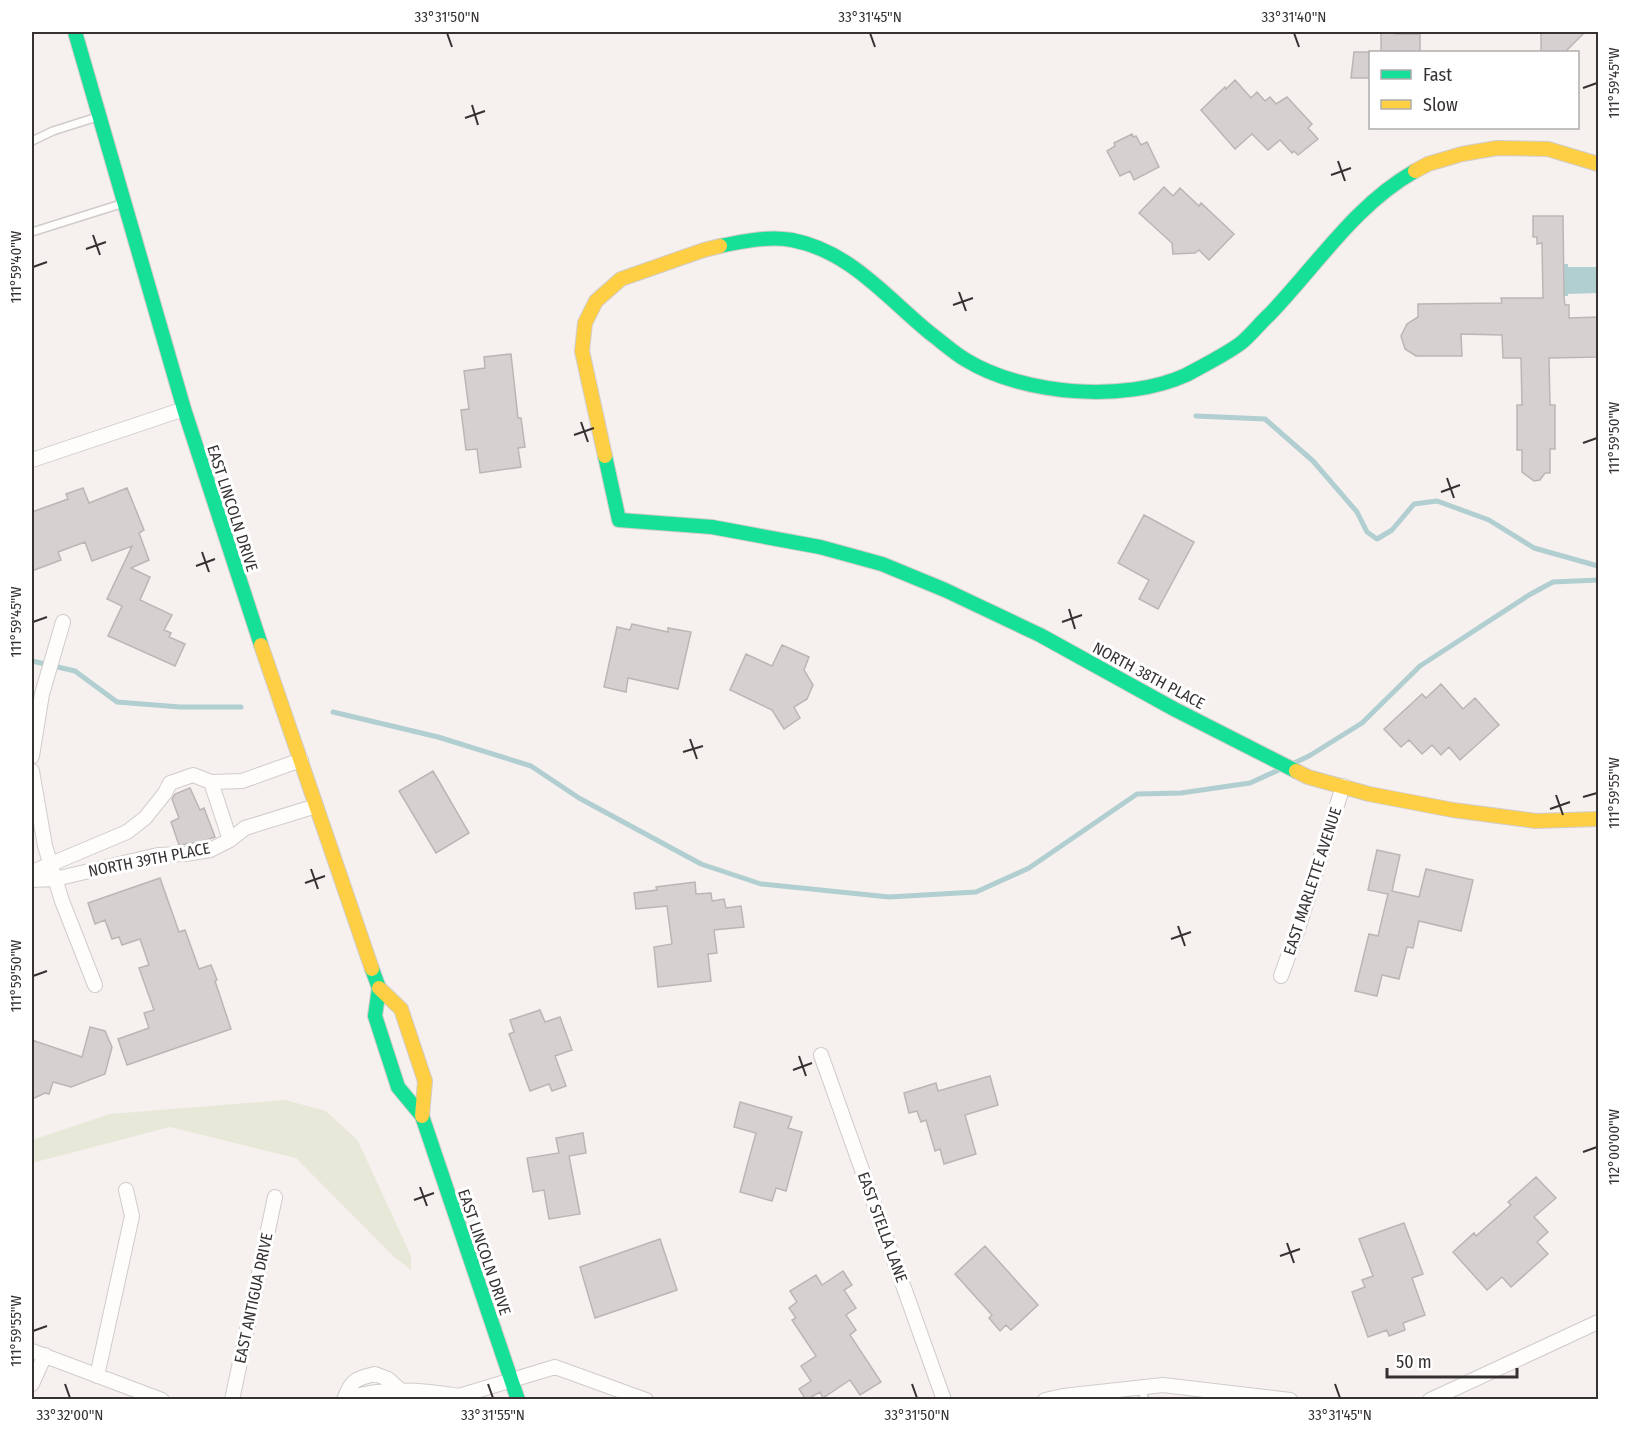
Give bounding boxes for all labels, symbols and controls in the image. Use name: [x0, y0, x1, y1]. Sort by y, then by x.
text: 33°31'50"N: [414, 8, 480, 26]
text: 33°31'45"N: [838, 8, 902, 26]
text: 33°31'40"N: [1262, 8, 1326, 26]
text: 111°59'45"W: [1605, 48, 1623, 119]
legend: [1369, 51, 1579, 129]
text: Fast: [1423, 64, 1452, 86]
text: Slow: [1423, 94, 1458, 116]
text: 111°59'40"W: [7, 231, 25, 303]
text: 111°59'50"W: [1605, 402, 1623, 474]
street label: EAST LINCOLN DRIVE: [203, 442, 262, 574]
text: 111°59'45"W: [7, 587, 25, 658]
street label: NORTH 38TH PLACE: [1090, 638, 1208, 713]
text: 111°59'55"W: [1605, 757, 1623, 829]
street label: EAST MARLETTE AVENUE: [1280, 805, 1345, 957]
street label: NORTH 39TH PLACE: [87, 838, 212, 881]
text: 111°59'50"W: [7, 940, 25, 1012]
text: 112°00'00"W: [1605, 1109, 1623, 1185]
street label: EAST STELLA LANE: [854, 1169, 911, 1285]
street label: EAST LINCOLN DRIVE: [454, 1187, 515, 1318]
street label: EAST ANTIGUA DRIVE: [230, 1231, 277, 1365]
text: 111°59'55"W: [7, 1295, 25, 1367]
scale bar: [1387, 1341, 1518, 1379]
text: 50 m: [1396, 1351, 1432, 1373]
text: 33°32'00"N: [37, 1406, 103, 1424]
text: 33°31'55"N: [461, 1406, 525, 1424]
text: 33°31'50"N: [884, 1406, 950, 1424]
text: 33°31'45"N: [1308, 1406, 1372, 1424]

